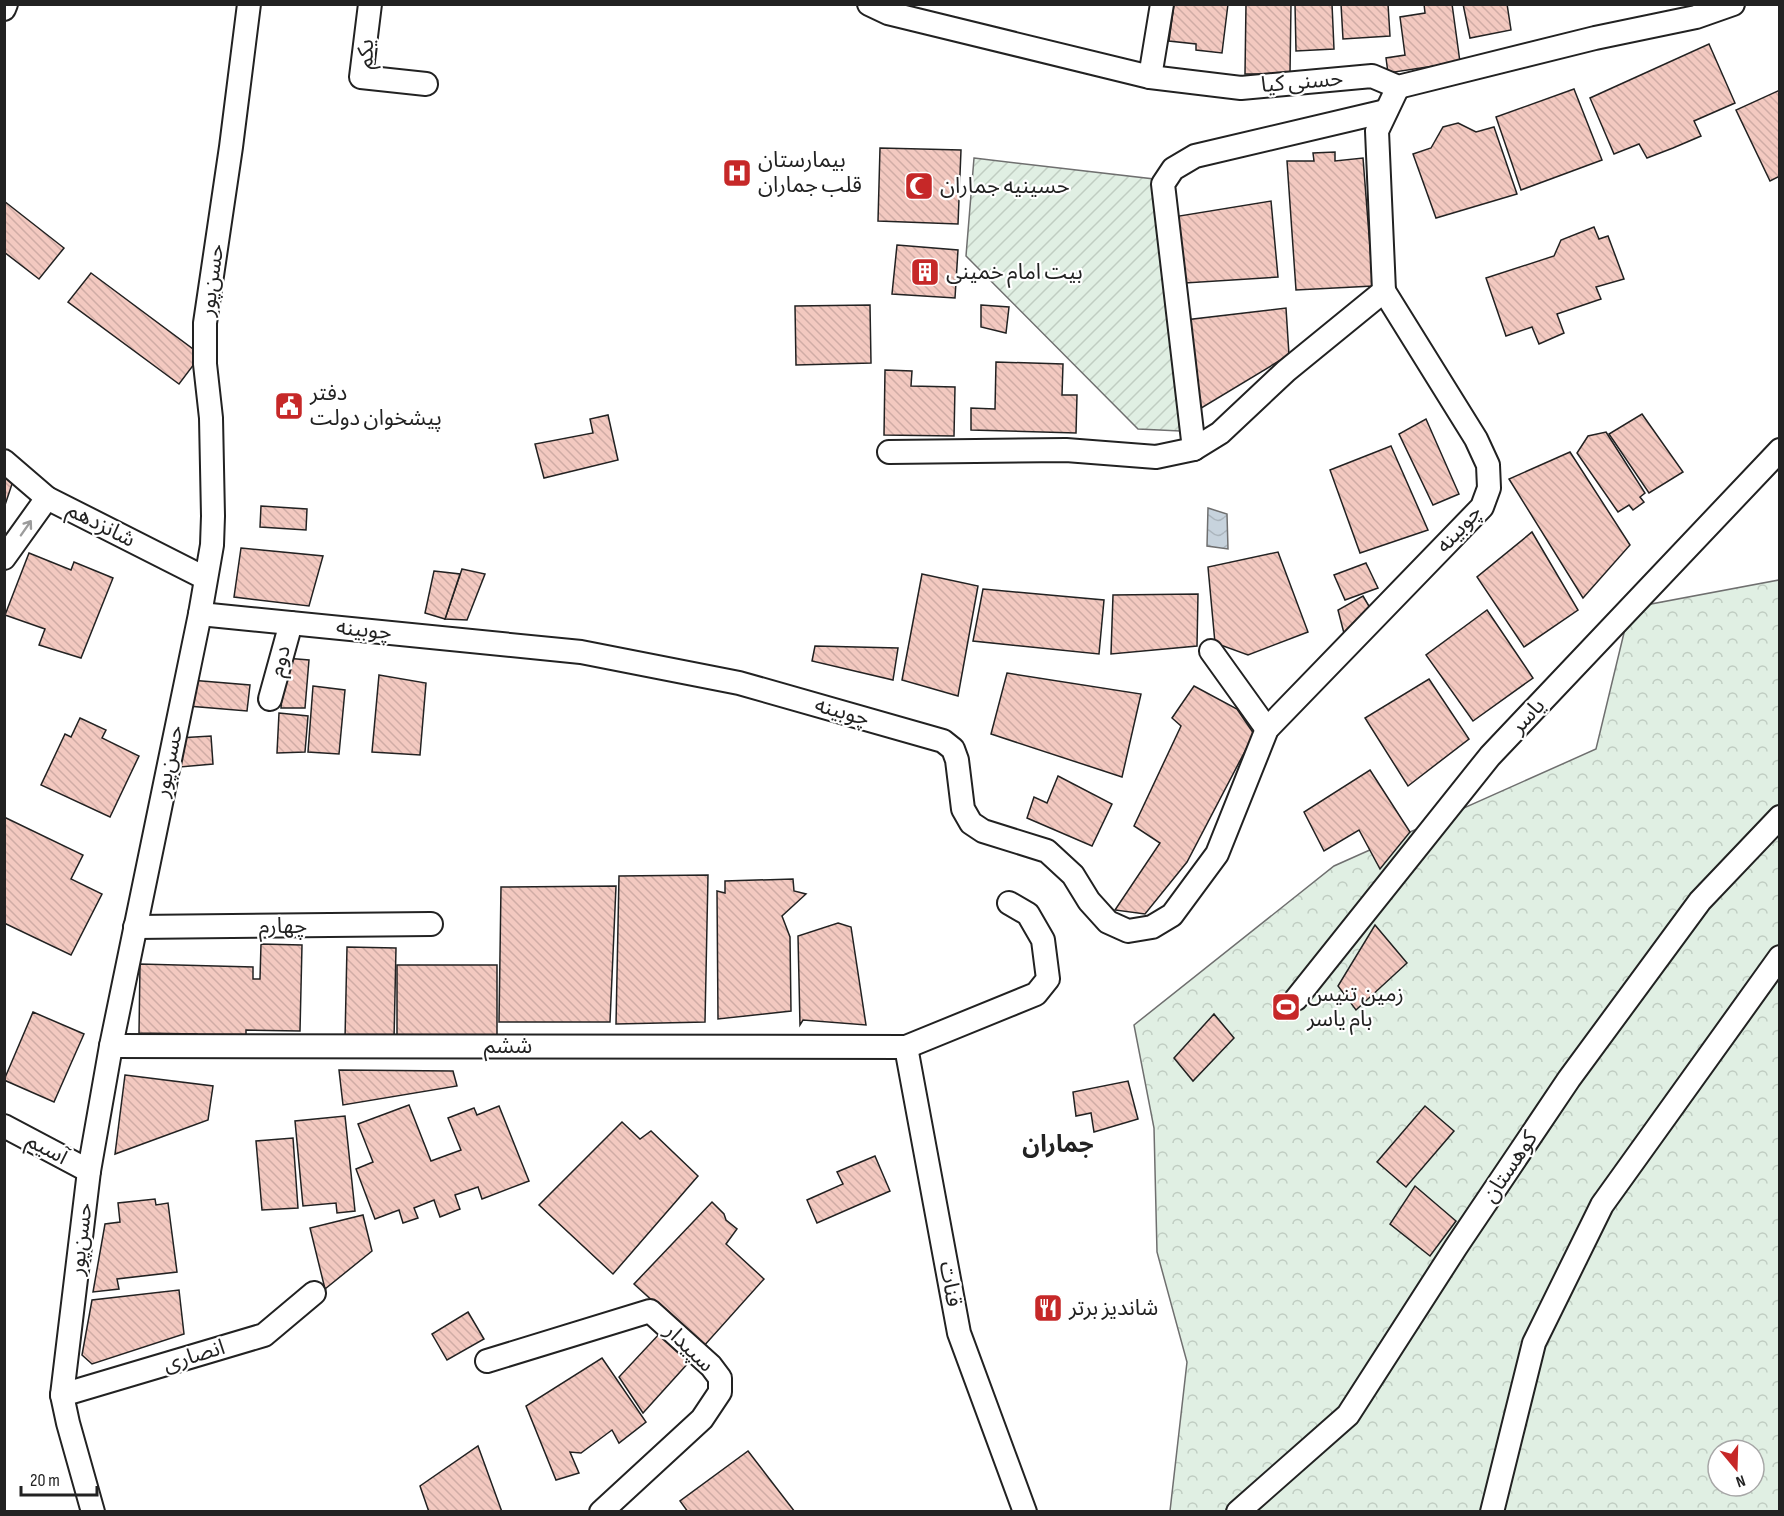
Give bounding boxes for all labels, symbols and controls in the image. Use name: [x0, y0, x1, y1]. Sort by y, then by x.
street label: یکم: [352, 38, 382, 70]
street label: حسنی کیا: [1260, 65, 1344, 99]
place label: بیمارستان قلب جماران: [758, 147, 862, 199]
hospital icon: بیمارستان قلب جماران: [721, 157, 753, 189]
mosque icon: حسینیه جماران: [903, 170, 935, 202]
place label: حسینیه جماران: [940, 173, 1070, 200]
street label: حسن‌پور: [193, 242, 231, 319]
building icon: بیت امام خمینی: [909, 256, 941, 288]
place label: بیت امام خمینی: [946, 259, 1083, 288]
place label: دفتر پیشخوان دولت: [309, 380, 442, 432]
public building icon: دفتر پیشخوان دولت: [273, 390, 305, 422]
street label: شانزدهم: [61, 496, 140, 555]
street label: چوبینه: [1430, 499, 1488, 559]
one-way arrow: [20, 521, 32, 537]
street label: چوبینه: [335, 614, 393, 646]
street label: دوم: [263, 643, 299, 680]
street label: چوبینه: [811, 691, 873, 733]
street label: یاسر: [1504, 693, 1551, 740]
street label: حسن‌پور: [148, 723, 190, 800]
street label: چهارم: [259, 913, 307, 942]
place label: زمین تنیس بام یاسر: [1306, 981, 1404, 1035]
sports icon: زمین تنیس بام یاسر: [1270, 991, 1302, 1023]
street label: ششم: [484, 1033, 532, 1062]
street label: کوهستان: [1476, 1125, 1544, 1208]
street label: آسیم: [21, 1127, 74, 1174]
district label: جماران: [1022, 1130, 1094, 1159]
street label: حسن‌پور: [63, 1201, 99, 1278]
street label: قنات: [933, 1259, 967, 1309]
restaurant icon: شاندیز برتر: [1032, 1292, 1064, 1324]
place label: شاندیز برتر: [1068, 1295, 1158, 1322]
street label: سپیدار: [658, 1317, 719, 1378]
street label: انصاری: [160, 1334, 228, 1378]
north arrow: [1706, 1438, 1766, 1498]
scale bar: [21, 1459, 98, 1497]
text: 20 m: [30, 1470, 60, 1491]
text: N: [1733, 1470, 1748, 1491]

